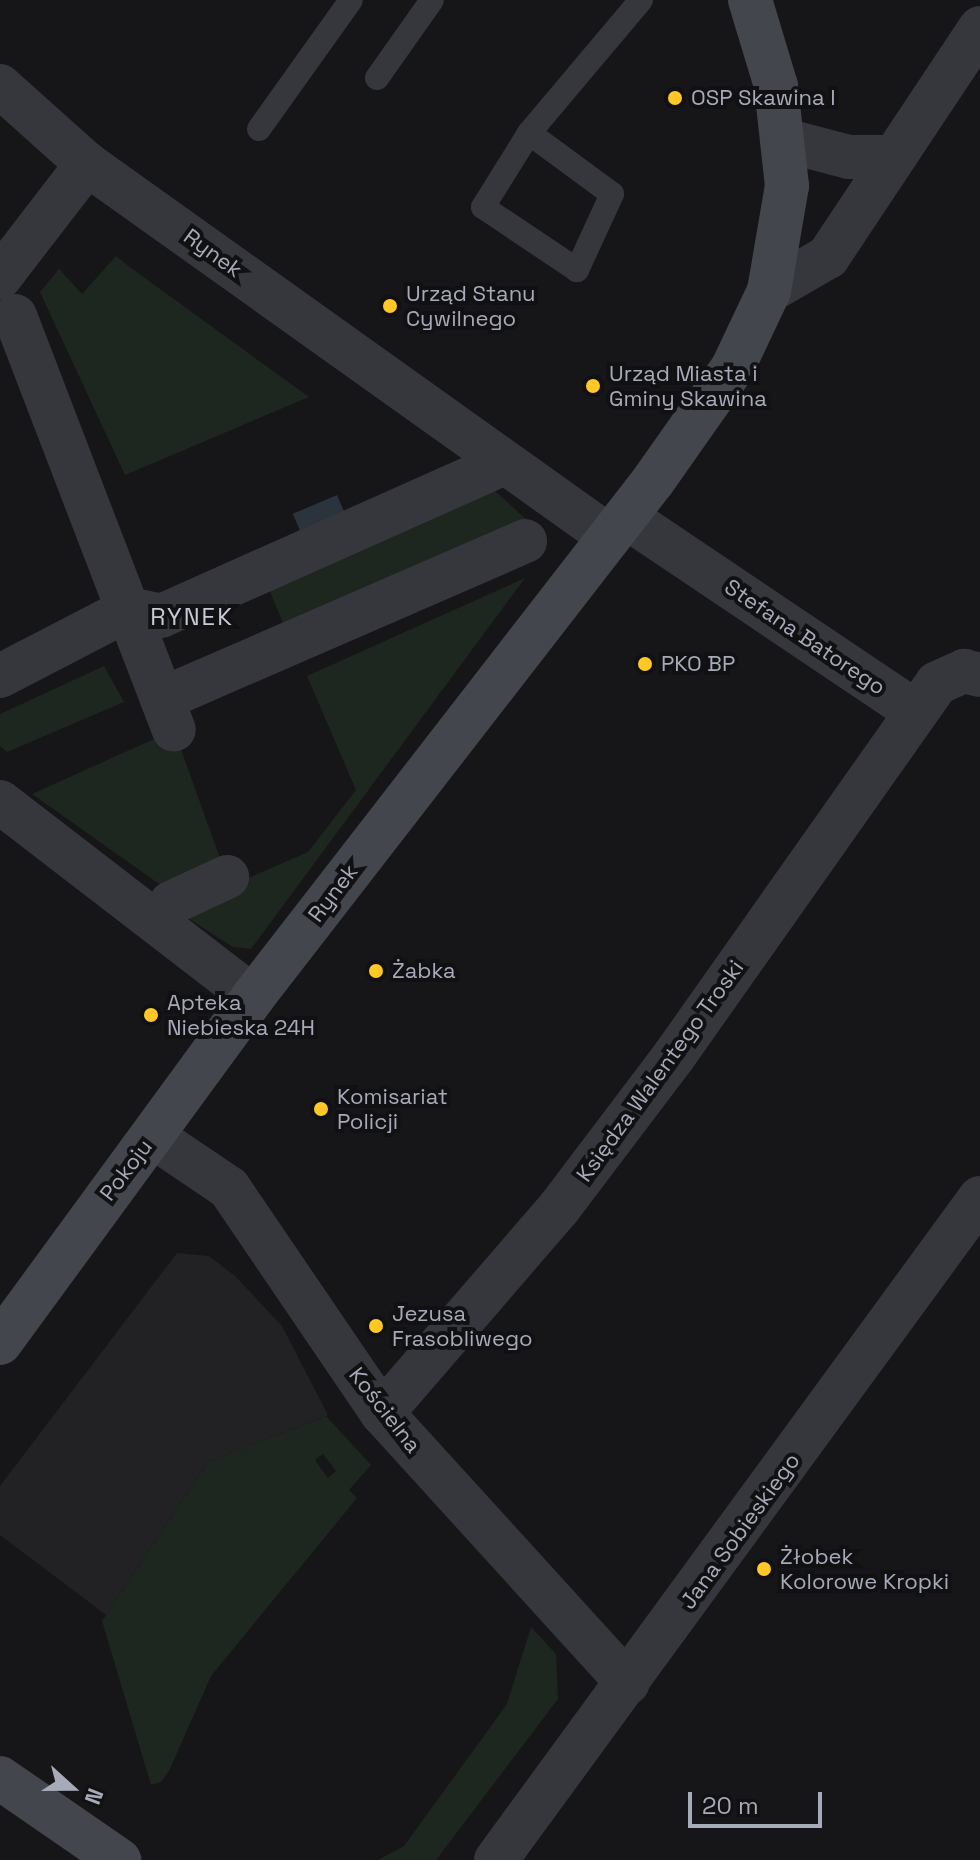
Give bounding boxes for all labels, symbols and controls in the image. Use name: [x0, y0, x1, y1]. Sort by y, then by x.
place label: OSP Skawina I: [691, 85, 836, 111]
marker: OSP Skawina I: [666, 89, 684, 107]
street label: Rynek: [179, 223, 247, 283]
place label: Urząd Stanu Cywilnego: [406, 280, 535, 332]
marker: Urząd Stanu Cywilnego: [381, 297, 399, 315]
place label: Urząd Miasta i Gminy Skawina: [609, 360, 767, 412]
marker: Urząd Miasta i Gminy Skawina: [584, 377, 602, 395]
street label: Stefana Batorego: [720, 573, 890, 701]
district label: RYNEK: [150, 603, 234, 631]
place label: PKO BP: [661, 651, 735, 677]
marker: PKO BP: [636, 655, 654, 673]
street label: Rynek: [303, 859, 363, 927]
street label: Księdza Walentego Troski: [571, 955, 749, 1187]
place label: Żabka: [392, 958, 456, 984]
marker: Żabka: [367, 962, 385, 980]
place label: Apteka Niebieska 24H: [167, 989, 315, 1040]
marker: Apteka Niebieska 24H: [142, 1006, 160, 1024]
place label: Komisariat Policji: [337, 1083, 448, 1134]
marker: Komisariat Policji: [312, 1100, 330, 1118]
street label: Pokoju: [94, 1134, 158, 1206]
place label: Jezusa Frasobliwego: [392, 1300, 533, 1352]
marker: Jezusa Frasobliwego: [367, 1317, 385, 1335]
street label: Kościelna: [343, 1362, 427, 1458]
street label: Jana Sobieskiego: [675, 1448, 805, 1614]
place label: Żłobek Kolorowe Kropki: [780, 1543, 949, 1594]
marker: Żłobek Kolorowe Kropki: [755, 1560, 773, 1578]
north arrow: [32, 1748, 112, 1828]
scale bar: [692, 1776, 826, 1826]
text: N: [79, 1785, 110, 1809]
text: 20 m: [702, 1790, 759, 1821]

